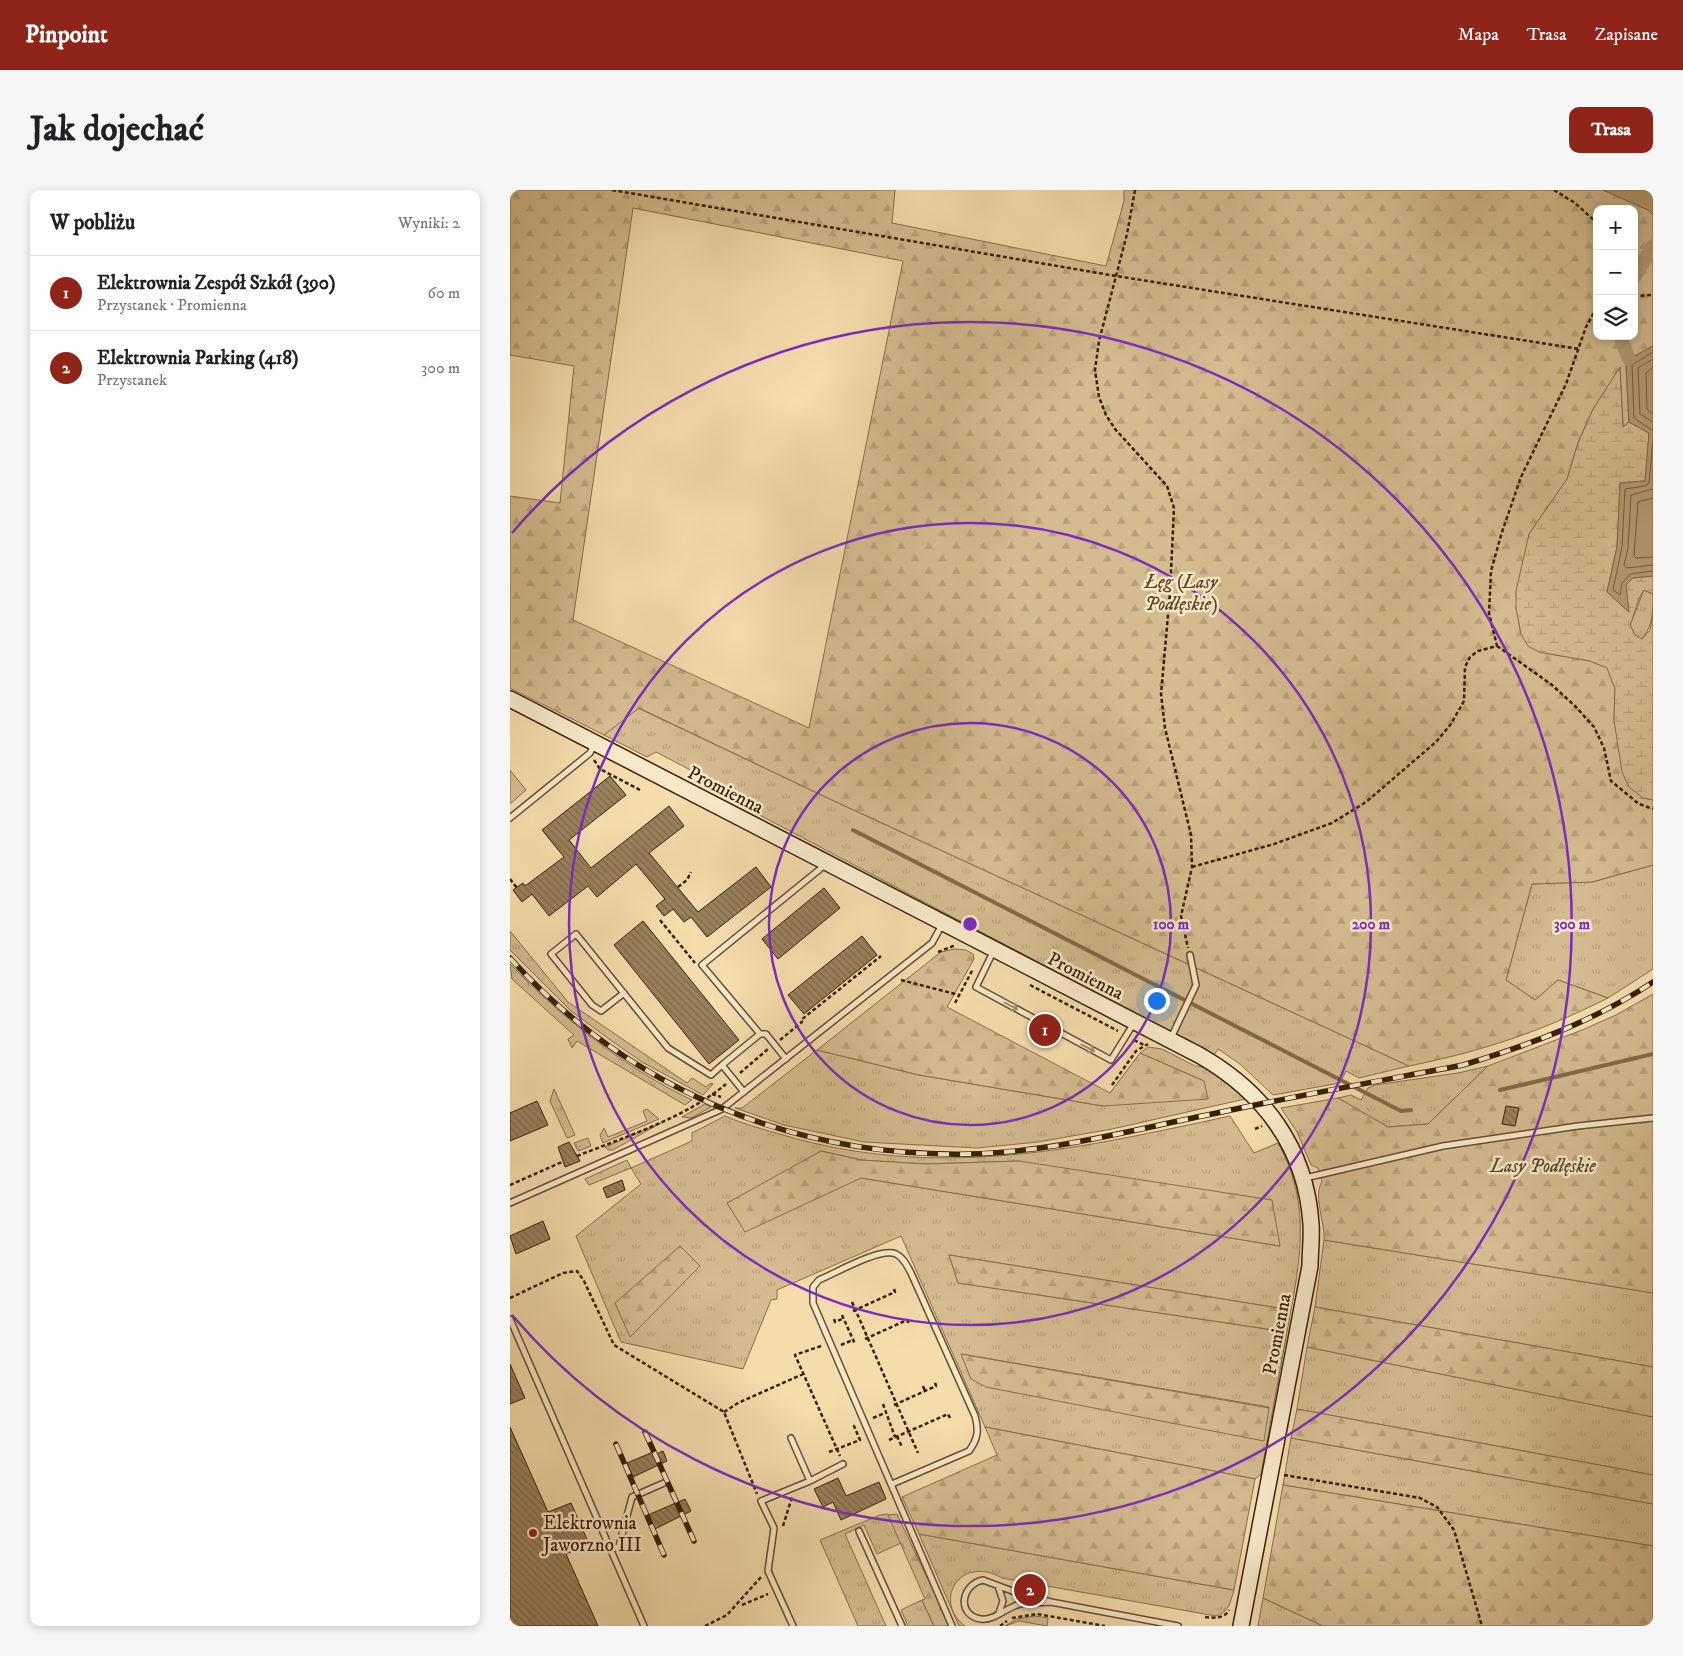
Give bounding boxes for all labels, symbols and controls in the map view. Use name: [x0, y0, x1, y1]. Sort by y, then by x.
text: Pinpoint: [25, 20, 108, 50]
text: Mapa: [1458, 24, 1499, 46]
text: Trasa: [1527, 24, 1567, 46]
text: Zapisane: [1595, 24, 1658, 46]
button: Trasa: [1569, 107, 1653, 153]
text: Jak dojechać: [30, 108, 204, 152]
map controls: [1593, 205, 1638, 340]
button: +: [1593, 205, 1638, 250]
text: W pobliżu: [50, 210, 135, 236]
text: Wyniki: 2: [398, 213, 460, 233]
button: −: [1593, 250, 1638, 295]
text: Elektrownia Zespół Szkół (390): [97, 272, 335, 295]
text: 1: [63, 283, 69, 303]
text: 60 m: [428, 283, 460, 303]
text: Przystanek · Promienna: [97, 295, 247, 315]
button: layers: [1593, 295, 1638, 340]
text: Elektrownia Parking (418): [97, 347, 299, 370]
text: 2: [62, 358, 70, 378]
text: 300 m: [421, 358, 460, 378]
text: Przystanek: [97, 370, 167, 390]
park label: Łęg (Lasy Podłęskie): [1143, 571, 1219, 616]
street label: Promienna: [683, 761, 767, 819]
centre of rings: [961, 915, 979, 933]
text: 100 m: [1153, 915, 1190, 934]
text: 200 m: [1352, 915, 1391, 934]
text: 300 m: [1554, 915, 1591, 934]
street label: Promienna: [1043, 947, 1127, 1005]
your location: [1144, 988, 1170, 1014]
one-way arrow: [1003, 1001, 1018, 1011]
pin: 1: [1029, 1011, 1061, 1049]
one-way arrow: [1081, 1043, 1096, 1053]
park label: Lasy Podłęskie: [1489, 1155, 1596, 1178]
street label: Promienna: [1258, 1292, 1297, 1377]
place label: Elektrownia Jaworzno III: [541, 1512, 642, 1557]
marker: Elektrownia Jaworzno III: [527, 1527, 539, 1539]
pin: 2: [1014, 1571, 1046, 1609]

